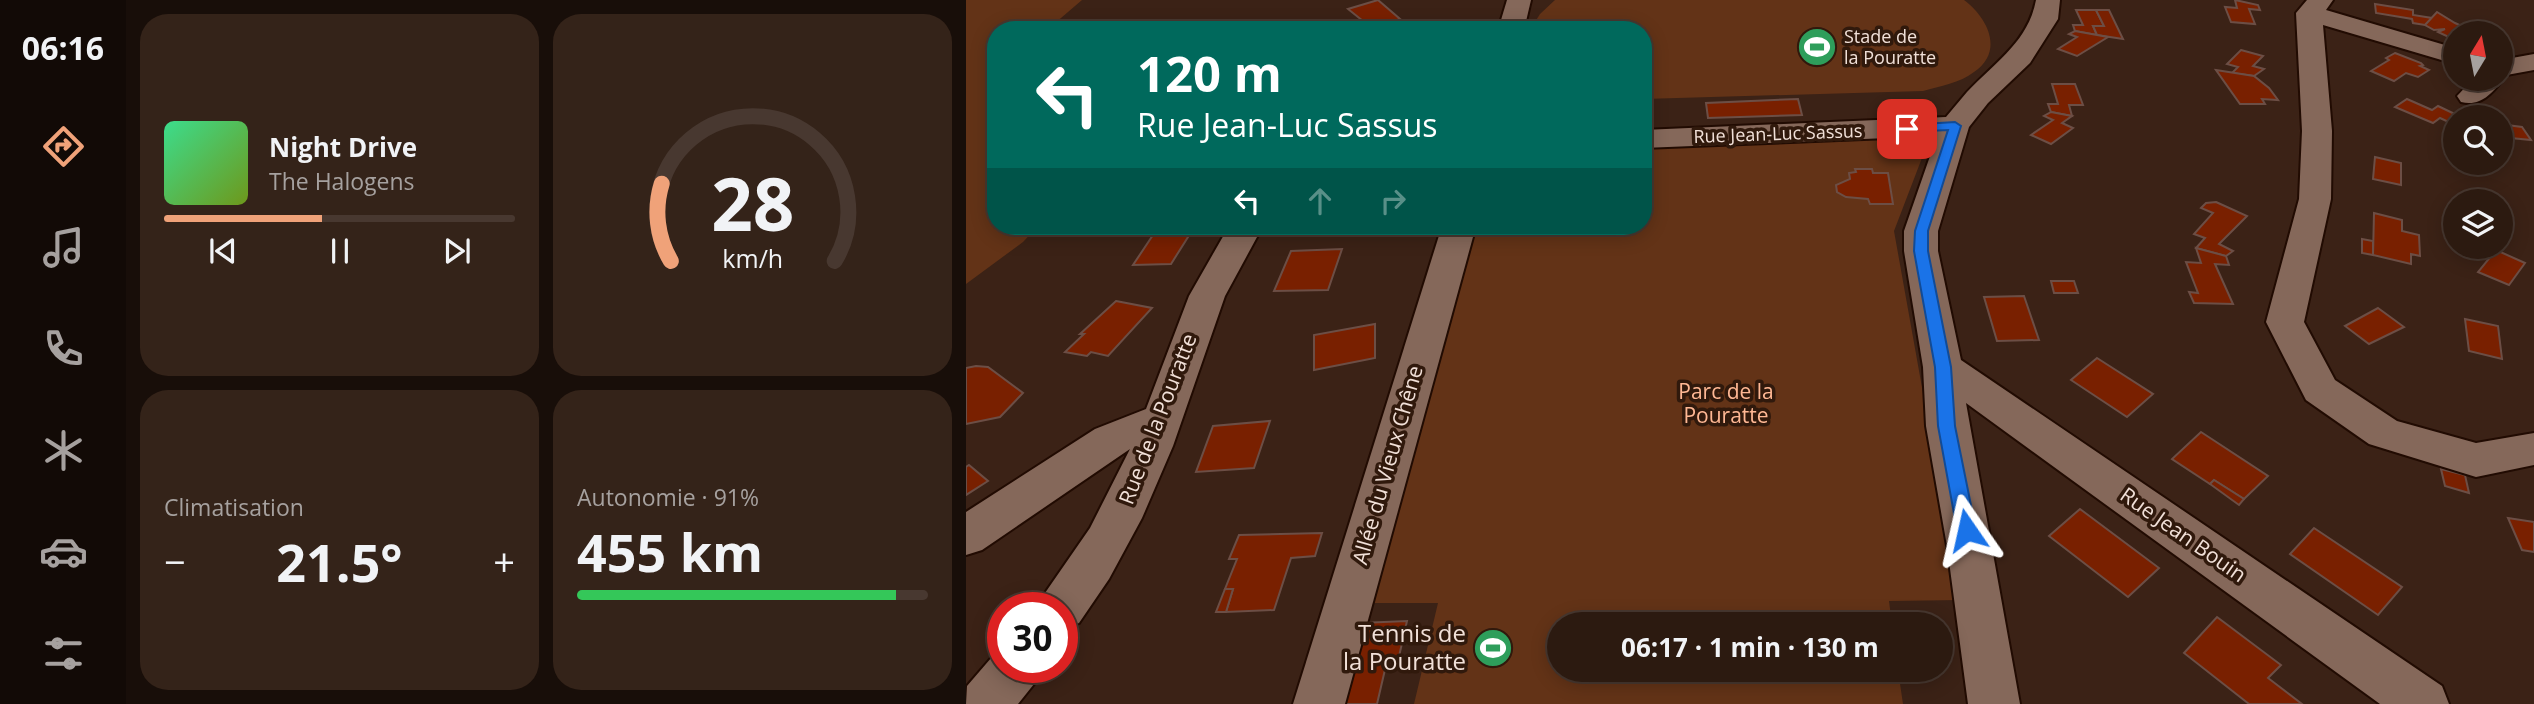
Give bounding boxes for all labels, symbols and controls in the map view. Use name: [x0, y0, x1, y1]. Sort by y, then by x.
north arrow: [2443, 21, 2513, 91]
map controls: [2443, 21, 2513, 259]
place label: Stade de la Pouratte: [1844, 24, 1936, 69]
text: 06:16: [22, 26, 104, 69]
sports icon: Stade de la Pouratte: [1796, 26, 1838, 68]
text: 120 m: [1137, 40, 1282, 106]
icon: left: [1022, 49, 1113, 140]
pin: [1877, 99, 1937, 159]
text: Rue Jean-Luc Sassus: [1137, 103, 1438, 146]
button: search: [2443, 105, 2513, 175]
icon: arrive: [1888, 110, 1926, 148]
street label: Rue Jean-Luc Sassus: [1693, 118, 1863, 148]
icon: directions: [39, 122, 88, 171]
text: Night Drive: [269, 129, 417, 165]
text: 28: [711, 154, 794, 253]
text: The Halogens: [269, 165, 415, 197]
icon: left: [1228, 182, 1266, 220]
icon: ahead: [1301, 182, 1339, 220]
icon: right: [1374, 182, 1412, 220]
button: layers: [2443, 189, 2513, 259]
icon: music: [39, 223, 88, 272]
icon: previous: [204, 232, 242, 270]
icon: pause: [321, 232, 359, 270]
icon: next: [438, 232, 476, 270]
text: km/h: [722, 241, 783, 275]
icon: phone: [39, 324, 88, 373]
street label: Rue de la Pouratte: [1112, 329, 1203, 508]
street label: Allée du Vieux Chêne: [1345, 362, 1429, 567]
park label: Parc de la Pouratte: [1678, 377, 1774, 429]
icon: climate: [39, 426, 88, 475]
street label: Rue Jean Bouin: [2115, 480, 2252, 588]
text: Autonomie · 91%: [577, 481, 759, 513]
text: Climatisation: [164, 491, 304, 523]
position arrow: [1930, 493, 2004, 567]
text: 455 km: [577, 516, 763, 587]
text: 21.5°: [276, 526, 403, 597]
icon: car: [39, 527, 88, 576]
text: −: [164, 535, 186, 587]
text: +: [493, 535, 515, 587]
speed limit sign: 30: [987, 592, 1078, 683]
place label: Tennis de la Pouratte: [1343, 616, 1466, 677]
sports icon: Tennis de la Pouratte: [1472, 627, 1514, 669]
icon: filters: [39, 629, 88, 678]
text: 06:17 · 1 min · 130 m: [1621, 629, 1879, 665]

